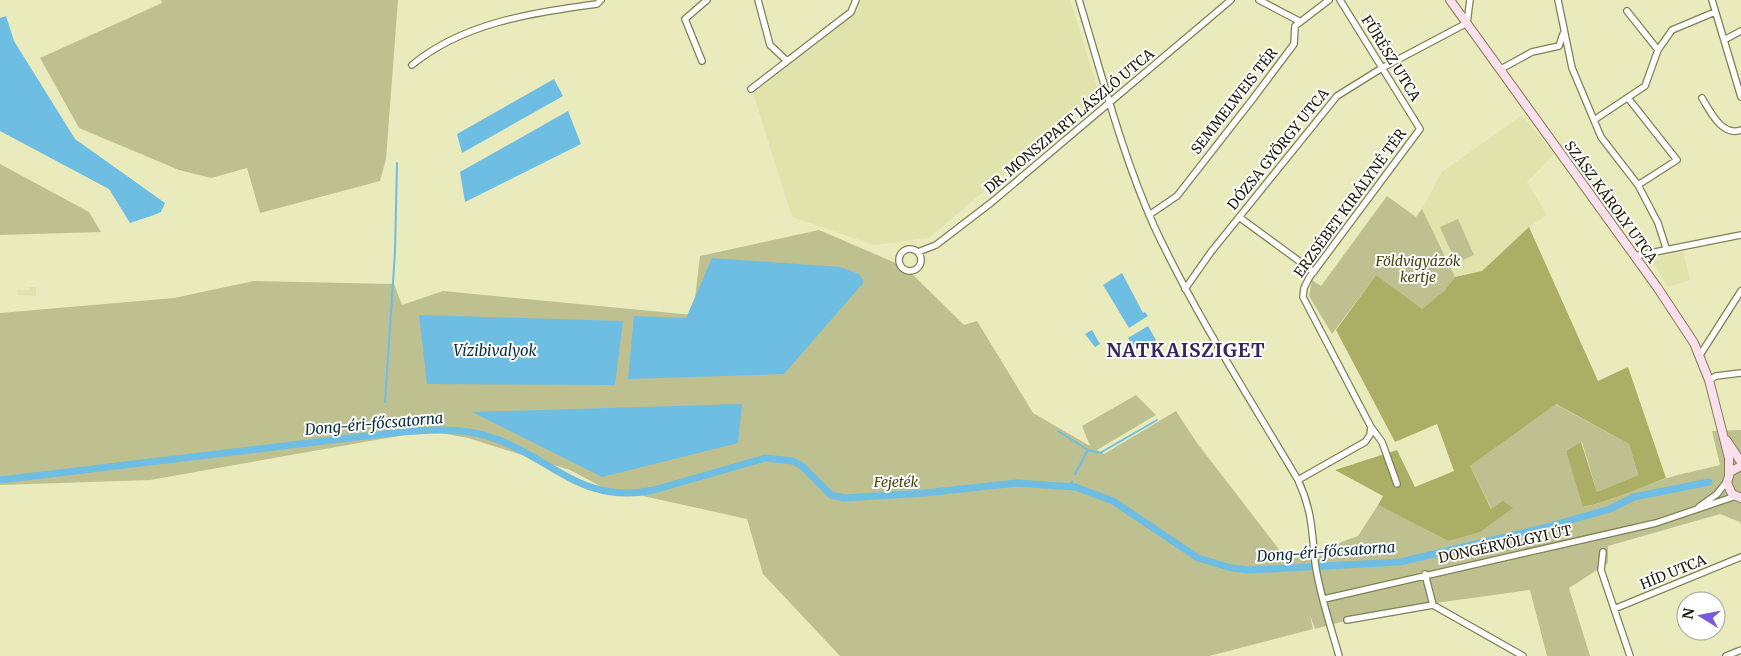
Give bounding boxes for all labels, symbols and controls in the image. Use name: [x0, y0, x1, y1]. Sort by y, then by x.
street label: FŰRÉSZ UTCA: [1357, 12, 1425, 104]
street label: SEMMELWEIS TÉR: [1187, 44, 1281, 158]
street label: DR. MONSZPART LÁSZLÓ UTCA: [980, 45, 1158, 197]
street label: DÓZSA GYÖRGY UTCA: [1223, 84, 1333, 213]
street label: ERZSÉBET KIRÁLYNÉ TÉR: [1290, 125, 1410, 281]
street label: SZÁSZ KÁROLY UTCA: [1561, 137, 1662, 267]
park label: Földvigyázók kertje: [1375, 252, 1461, 286]
district label: NATKAISZIGET: [1106, 338, 1266, 362]
water label: Vízibivalyok: [453, 341, 537, 360]
water label: Dong-éri-főcsatorna: [303, 408, 444, 439]
park label: Fejeték: [873, 473, 919, 491]
street label: DONGÉRVÖLGYI ÚT: [1437, 521, 1574, 567]
water label: Dong-éri-főcsatorna: [1255, 537, 1396, 566]
street label: HÍD UTCA: [1637, 551, 1709, 593]
north arrow: [1676, 591, 1726, 641]
text: N: [1678, 607, 1698, 621]

